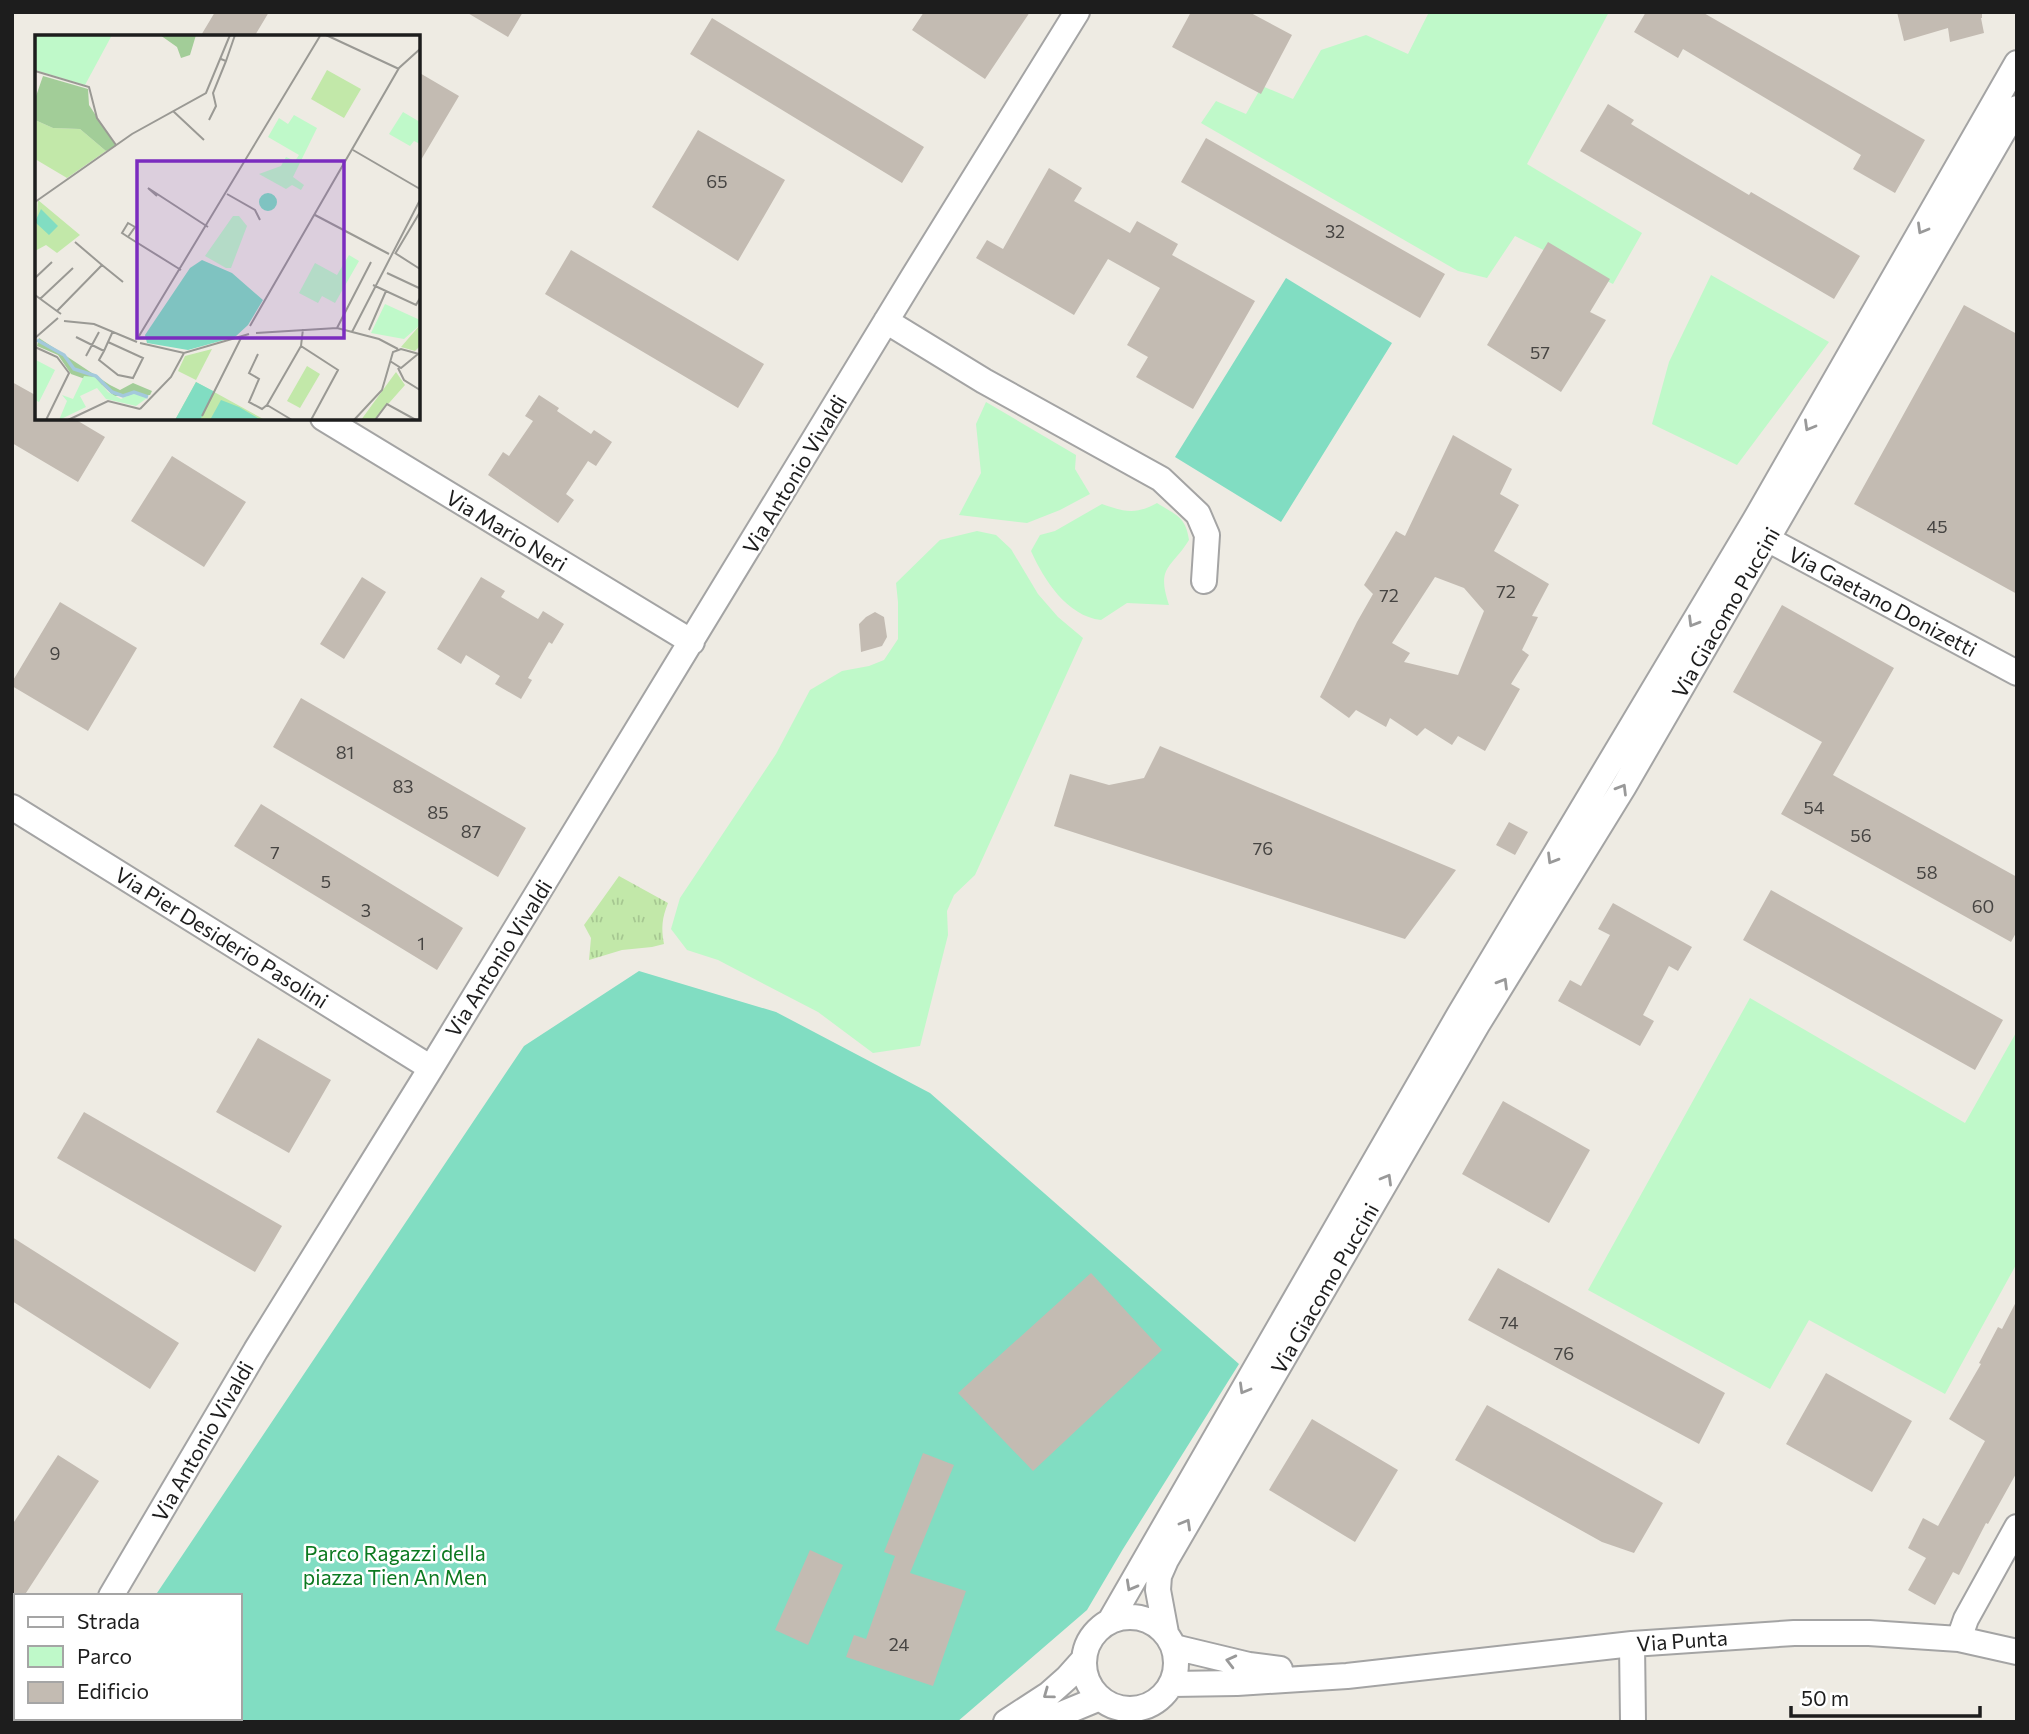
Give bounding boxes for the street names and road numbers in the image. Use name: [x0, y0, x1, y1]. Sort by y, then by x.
street label: Via Antonio Vivaldi: [737, 390, 851, 558]
street label: Via Mario Neri: [442, 484, 572, 576]
street label: Via Giacomo Puccini: [1666, 522, 1784, 702]
street label: Via Gaetano Donizetti: [1785, 541, 1981, 661]
street label: Via Pier Desiderio Pasolini: [111, 861, 333, 1013]
street label: Via Antonio Vivaldi: [440, 875, 556, 1041]
street label: Via Giacomo Puccini: [1265, 1198, 1383, 1378]
street label: Via Antonio Vivaldi: [146, 1357, 258, 1525]
street label: Via Punta: [1636, 1624, 1728, 1656]

